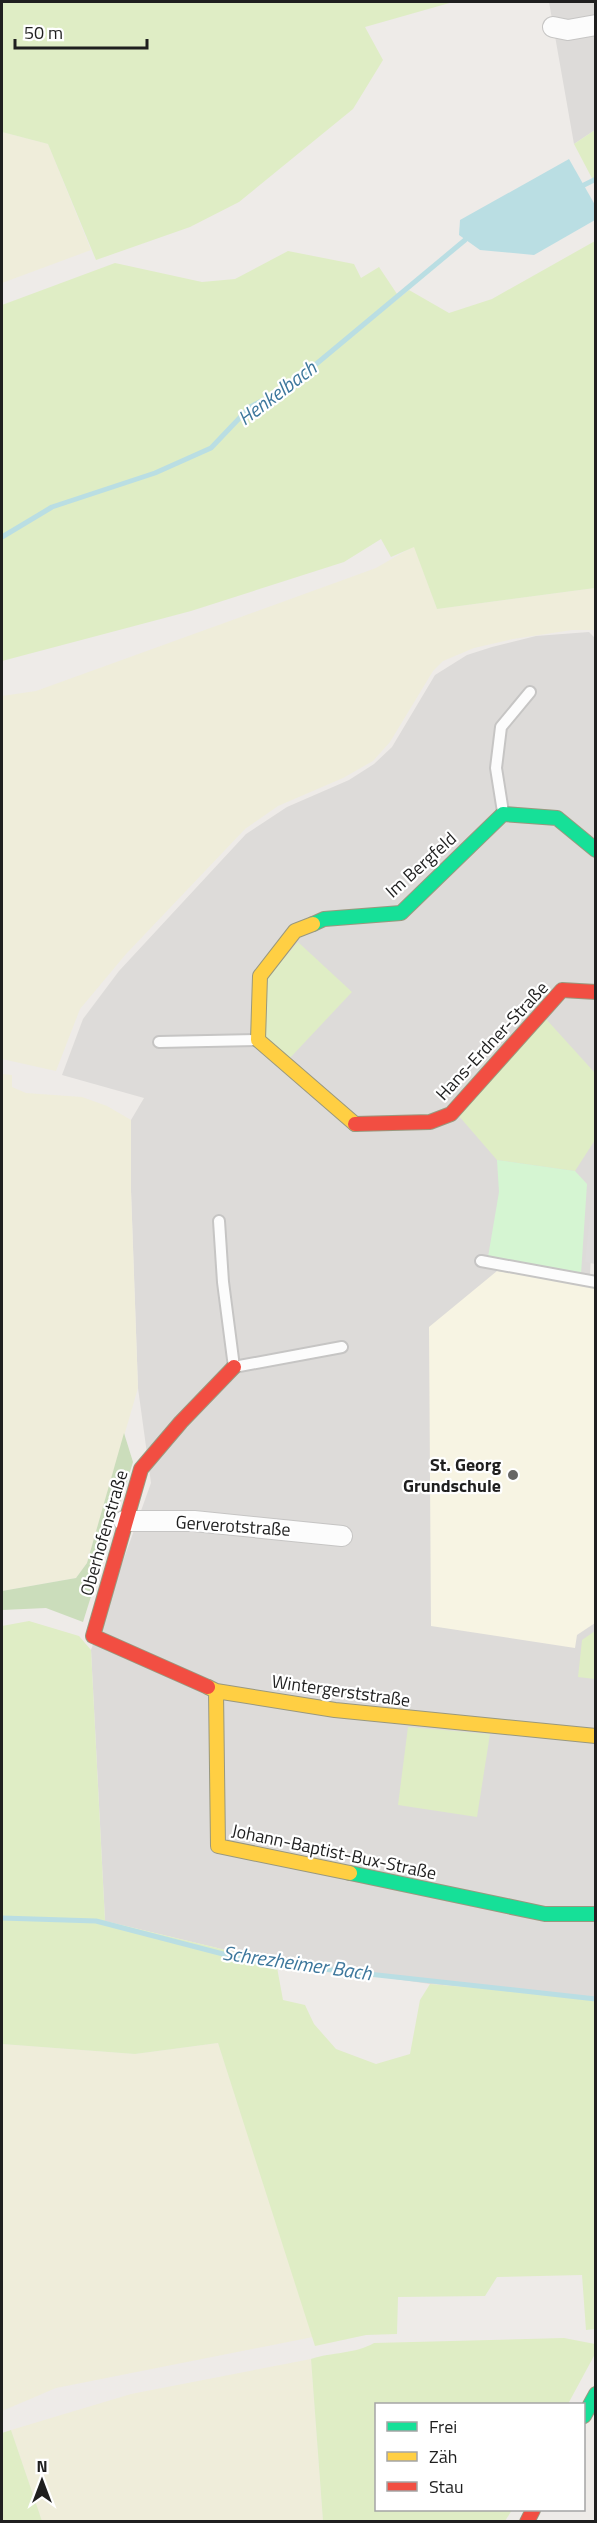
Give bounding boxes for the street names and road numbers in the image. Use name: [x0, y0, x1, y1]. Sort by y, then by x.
street label: Im Bergfeld: [379, 825, 462, 904]
street label: Hans-Erdner-Straße: [429, 975, 554, 1106]
street label: Oberhofenstraße: [73, 1467, 134, 1599]
street label: Gerverotstraße: [175, 1508, 291, 1543]
street label: Wintergerststraße: [270, 1667, 412, 1714]
street label: Johann-Baptist-Bux-Straße: [229, 1817, 439, 1886]

